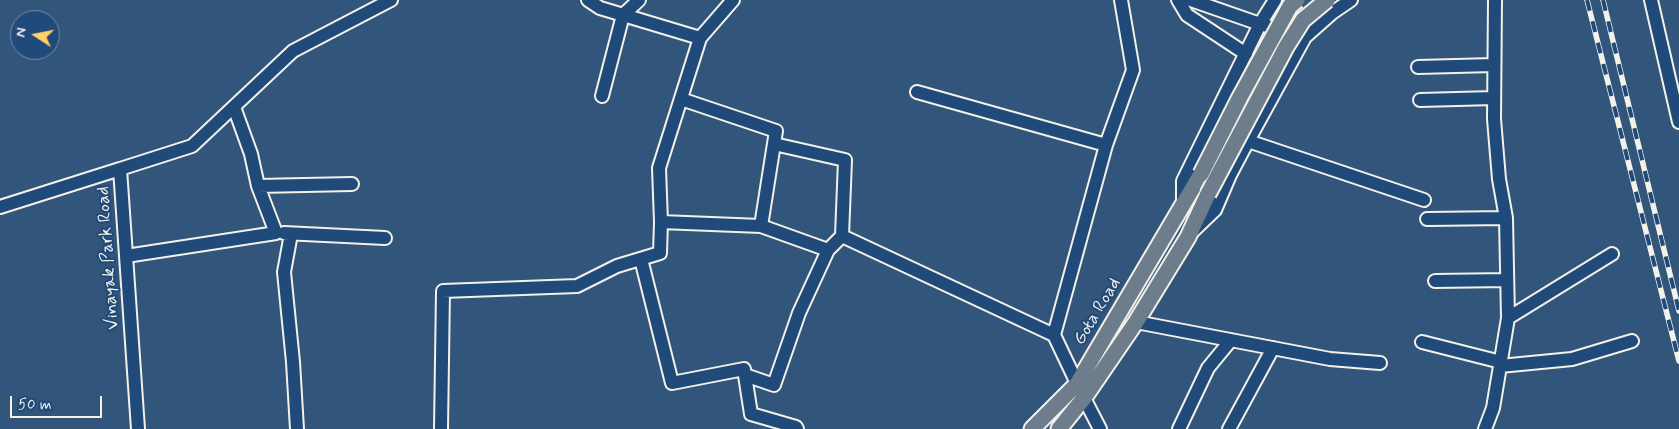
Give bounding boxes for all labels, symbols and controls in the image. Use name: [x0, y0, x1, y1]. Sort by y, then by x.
north arrow: [10, 10, 60, 60]
text: N: [12, 26, 31, 39]
street label: Vinayak Park Road: [93, 185, 125, 331]
street label: Gota Road: [1070, 275, 1126, 349]
scale bar: [12, 386, 105, 418]
text: 50 m: [18, 395, 52, 415]

